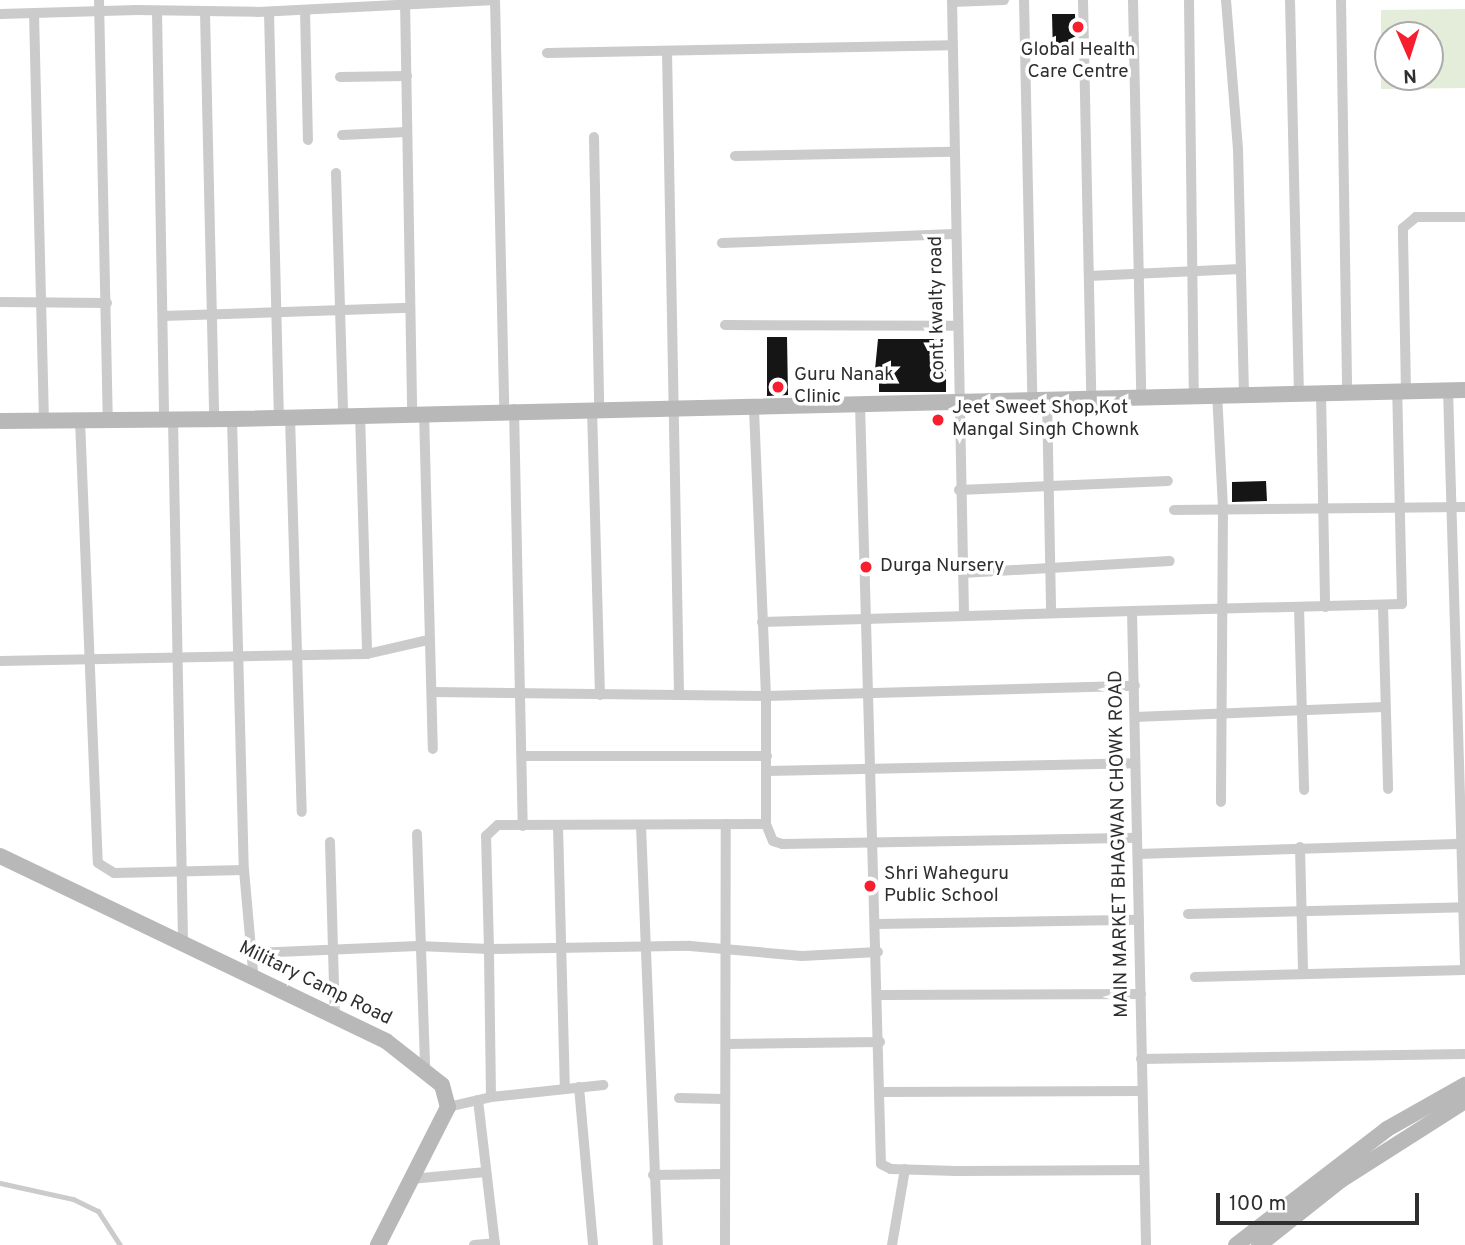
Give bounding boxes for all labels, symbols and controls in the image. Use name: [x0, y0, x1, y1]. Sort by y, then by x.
marker: Global Health Care Centre: [1068, 17, 1088, 37]
north arrow: [1374, 21, 1444, 91]
place label: Global Health Care Centre: [1021, 40, 1135, 84]
text: N: [1403, 63, 1417, 87]
street label: cont. kwalty road: [925, 236, 951, 380]
place label: Guru Nanak Clinic: [794, 365, 894, 409]
marker: Guru Nanak Clinic: [768, 377, 788, 397]
place label: Jeet Sweet Shop,Kot Mangal Singh Chownk: [952, 398, 1139, 442]
marker: Jeet Sweet Shop,Kot Mangal Singh Chownk: [930, 412, 946, 428]
place label: Durga Nursery: [880, 556, 1004, 578]
marker: Durga Nursery: [858, 559, 874, 575]
street label: MAIN MARKET BHAGWAN CHOWK ROAD: [1106, 670, 1134, 1018]
place label: Shri Waheguru Public School: [884, 864, 1009, 908]
marker: Shri Waheguru Public School: [862, 878, 878, 894]
street label: Military Camp Road: [235, 937, 395, 1031]
scale bar: [1220, 1178, 1423, 1222]
text: 100 m: [1229, 1191, 1286, 1218]

